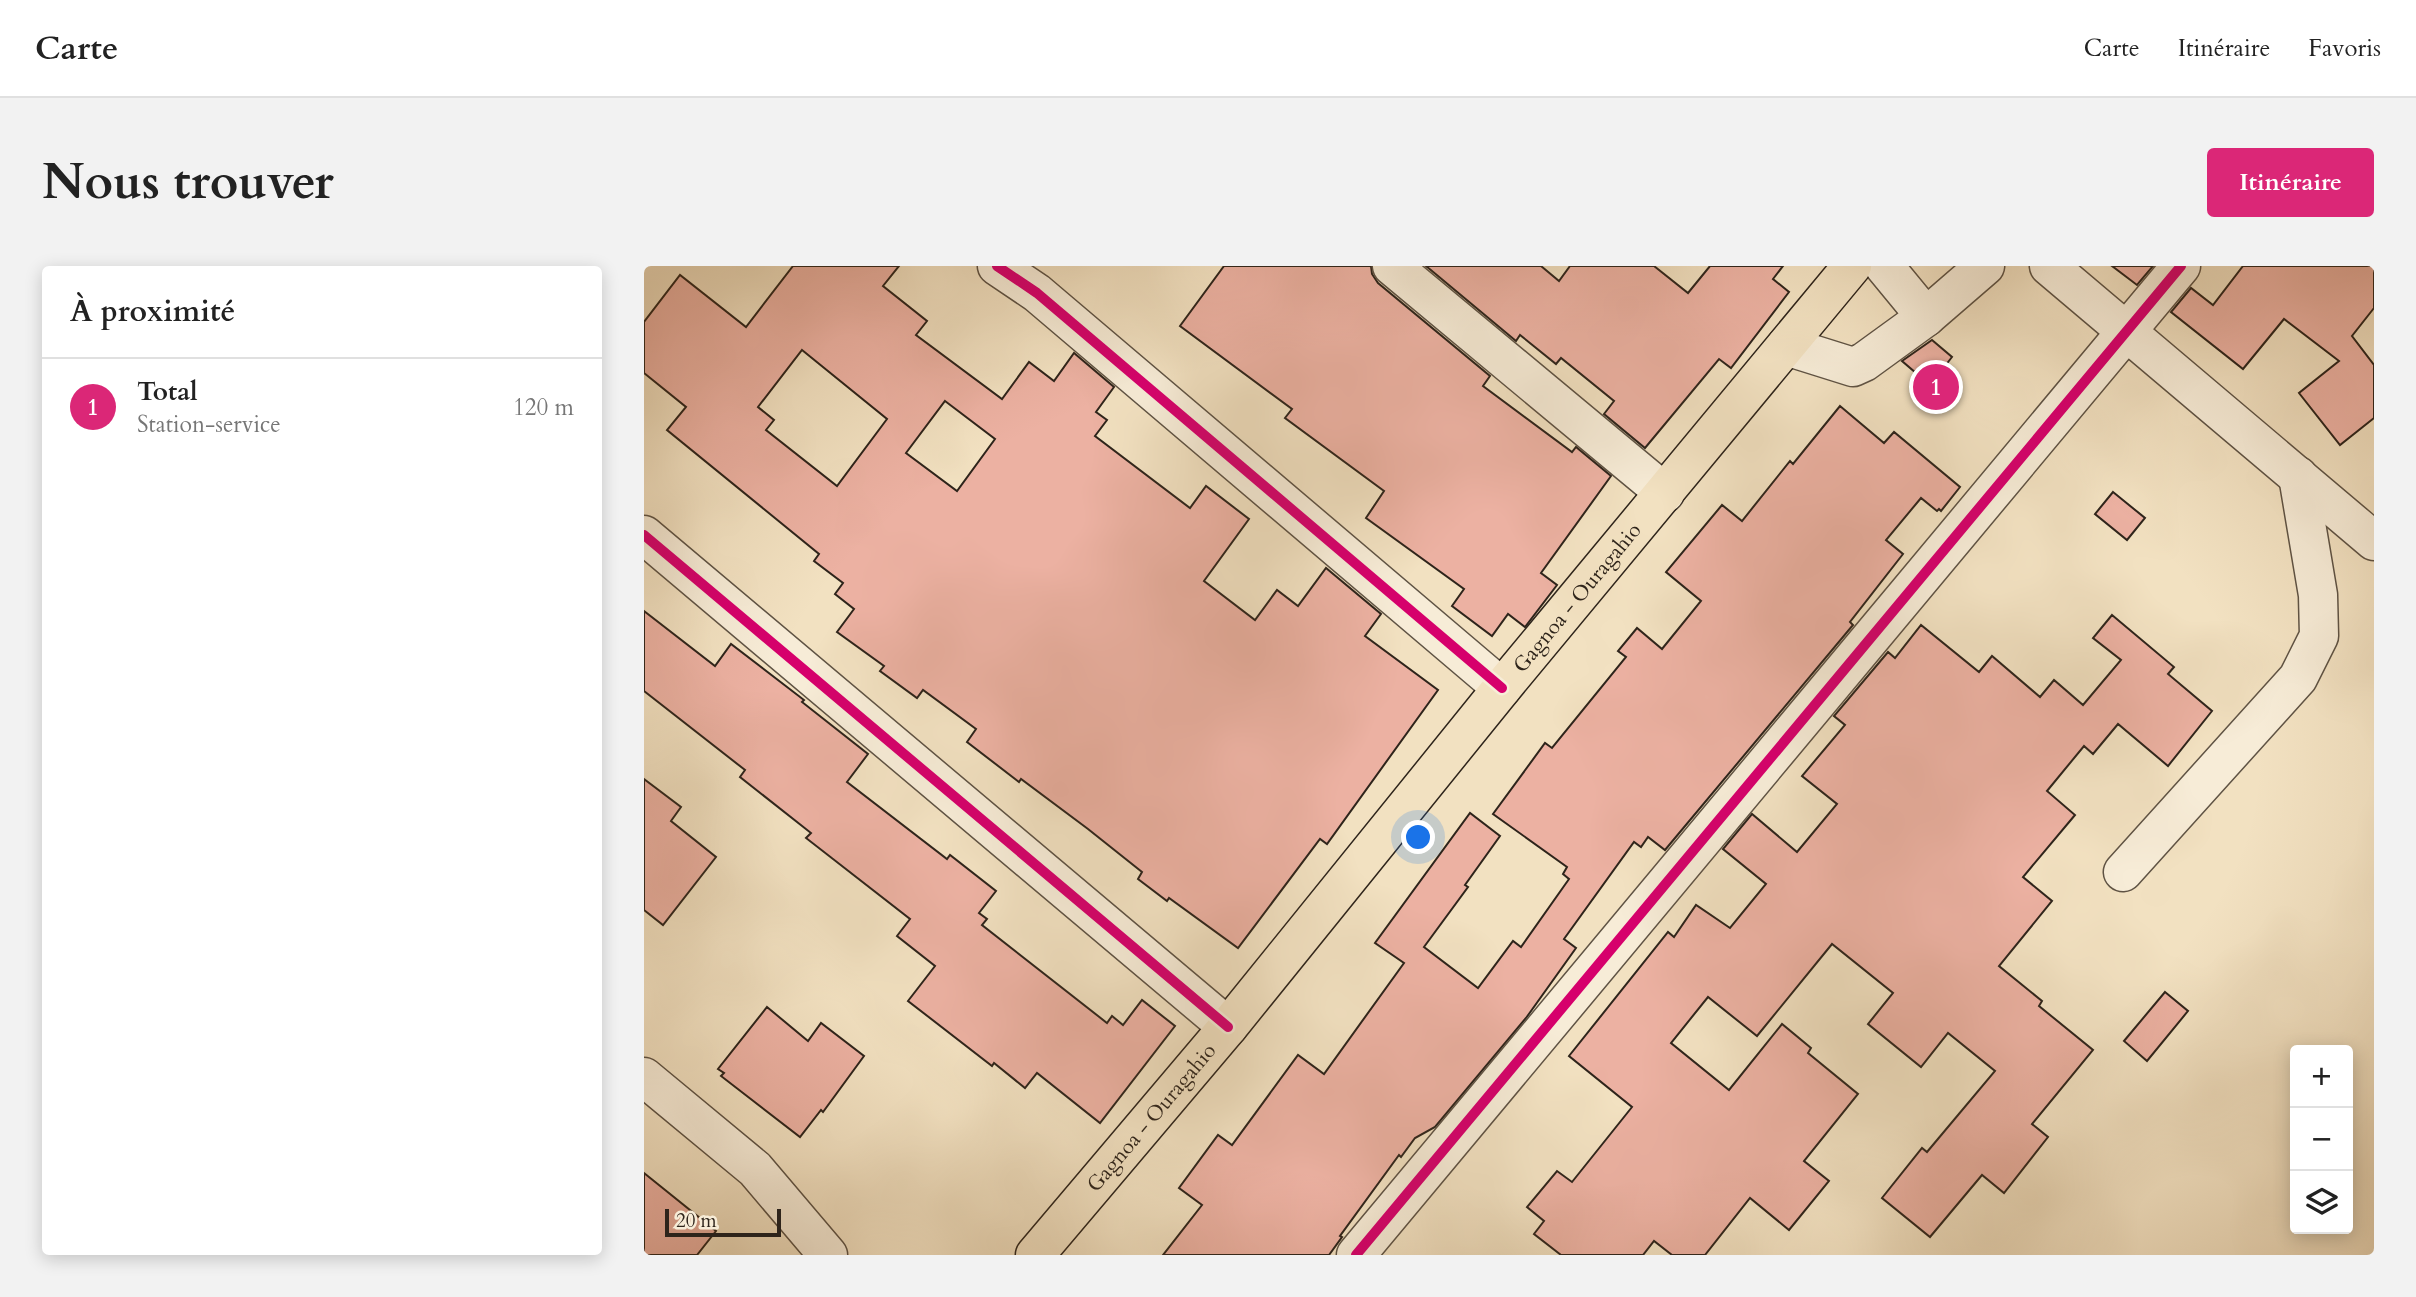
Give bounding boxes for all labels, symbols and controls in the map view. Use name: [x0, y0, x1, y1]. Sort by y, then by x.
text: Carte: [35, 26, 118, 71]
text: Carte: [2084, 32, 2140, 65]
text: Itinéraire: [2178, 32, 2270, 65]
text: Favoris: [2308, 32, 2381, 65]
button: Itinéraire: [2207, 148, 2374, 217]
text: Nous trouver: [42, 149, 334, 216]
text: À proximité: [70, 291, 235, 332]
pin: 1: [1913, 361, 1959, 413]
text: Total: [137, 374, 198, 409]
text: 1: [87, 392, 99, 423]
text: 120 m: [513, 392, 574, 423]
text: Station-service: [137, 409, 281, 440]
street label: Gagnoa - Ouragahio: [1507, 517, 1648, 679]
your location: [1401, 820, 1435, 854]
street label: Gagnoa - Ouragahio: [1080, 1037, 1223, 1199]
map controls: [2290, 1045, 2353, 1234]
button: +: [2290, 1045, 2353, 1108]
button: −: [2290, 1108, 2353, 1171]
button: layers: [2290, 1171, 2353, 1234]
scale bar: [665, 1206, 780, 1238]
text: 20 m: [676, 1208, 717, 1234]

